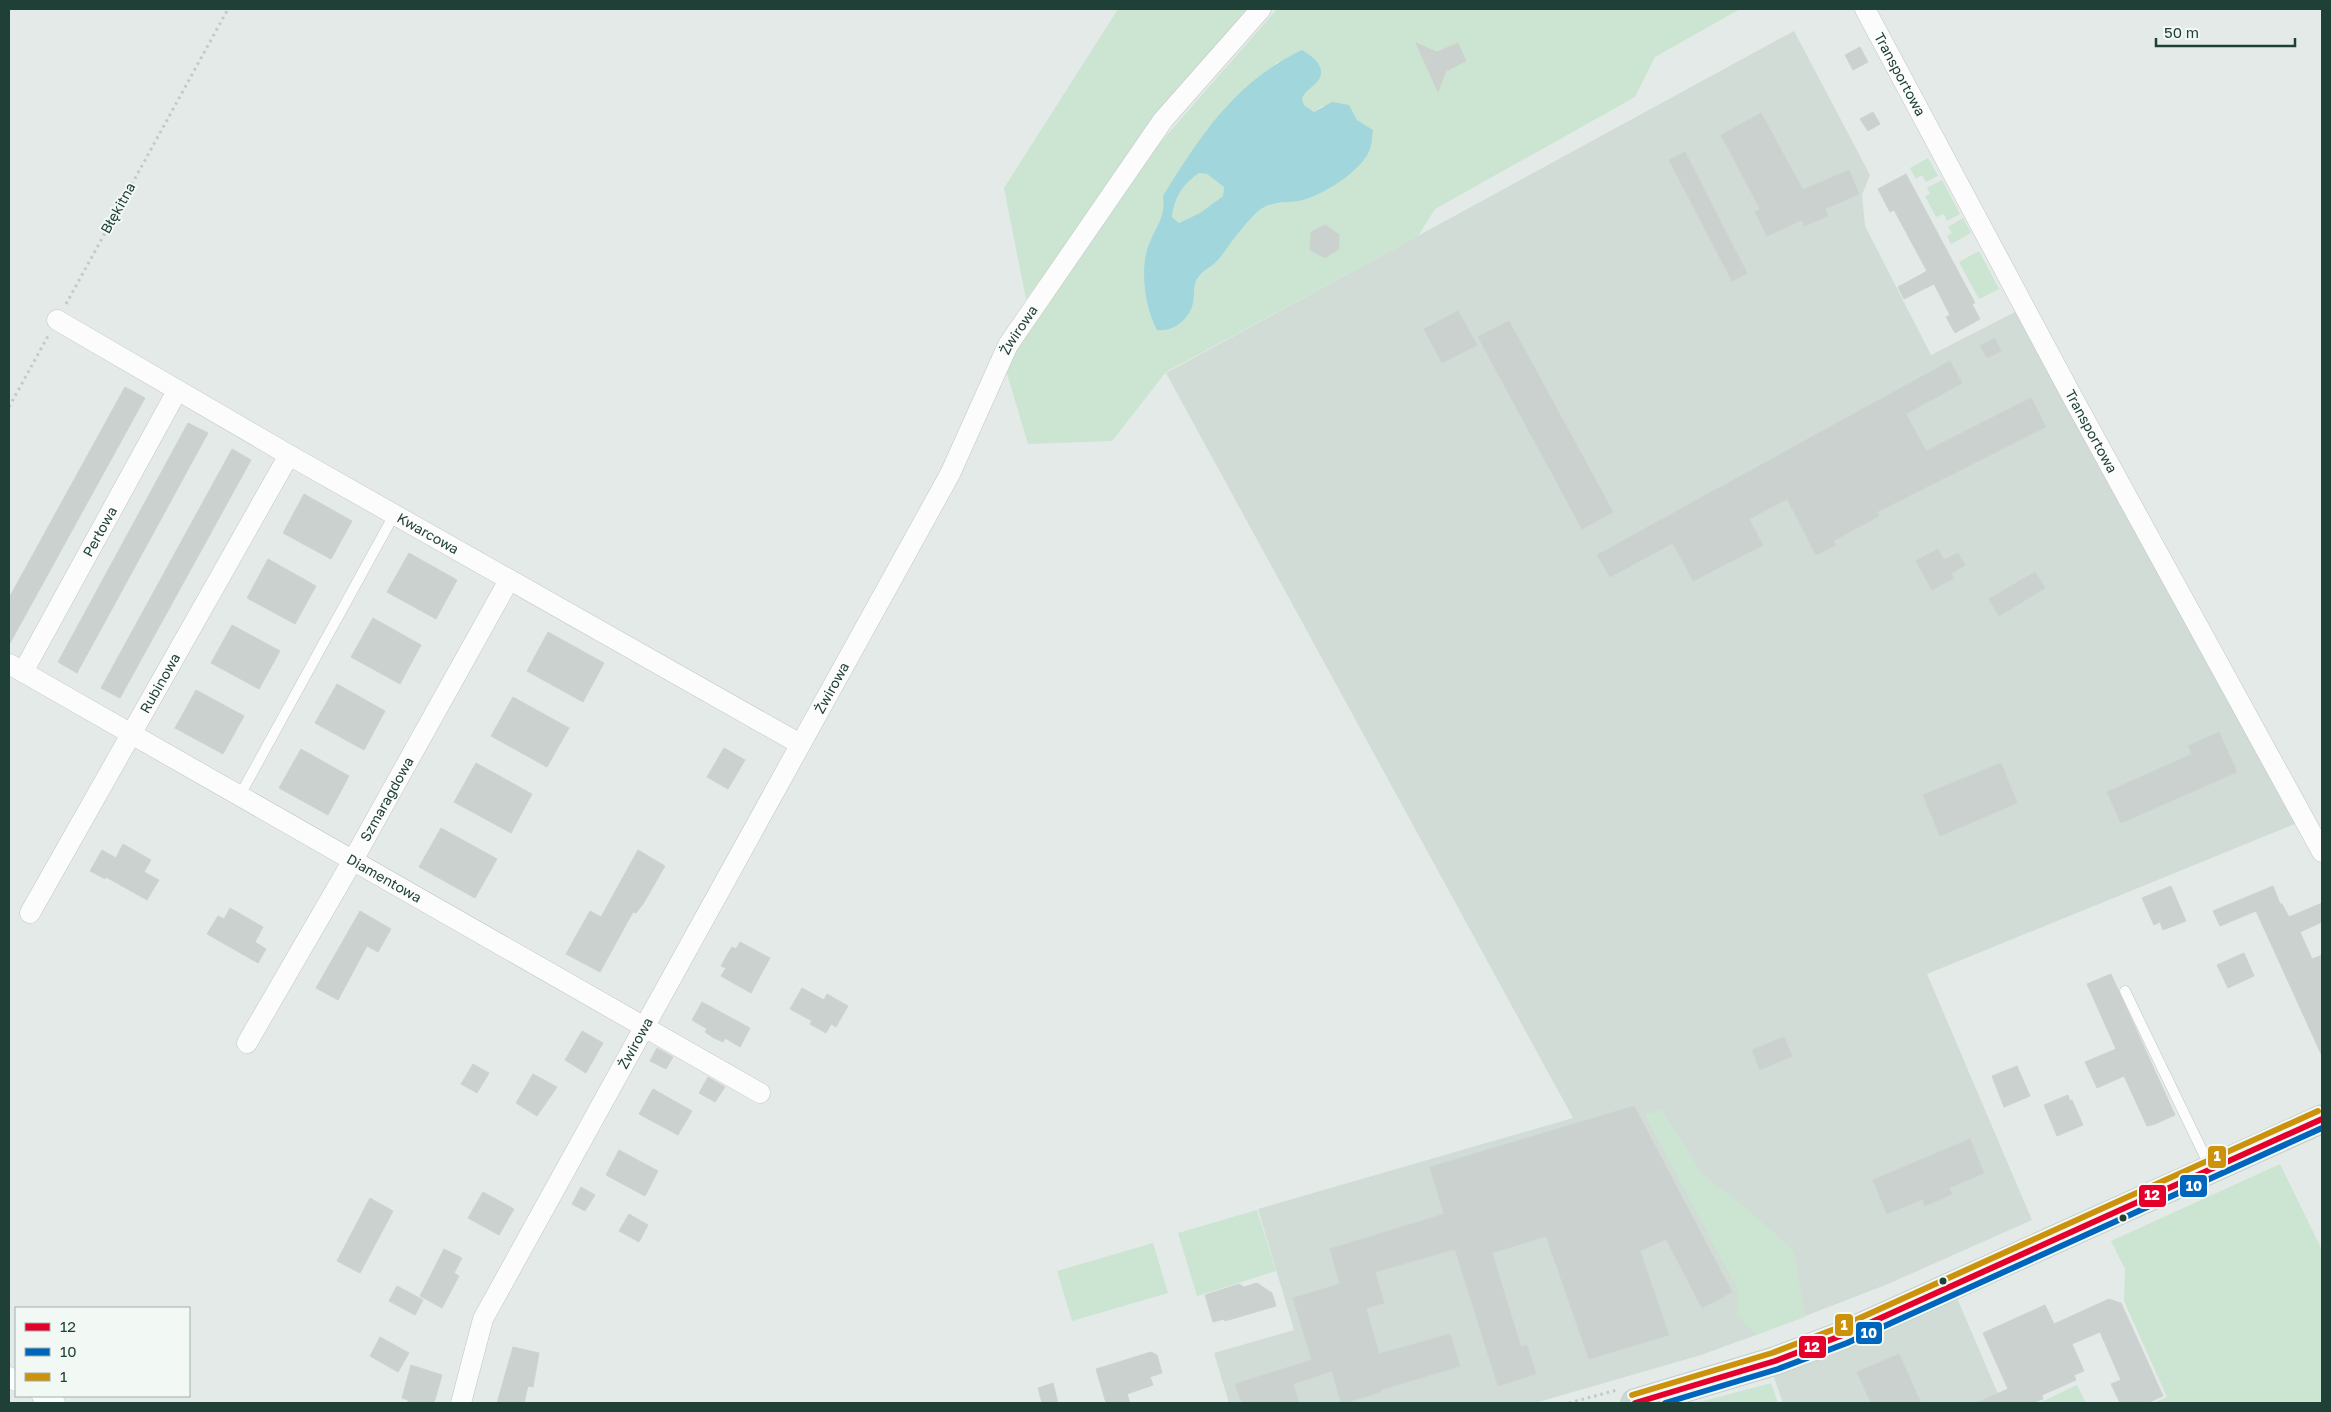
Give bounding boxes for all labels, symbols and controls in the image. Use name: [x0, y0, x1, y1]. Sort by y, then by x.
scale bar: [2156, 15, 2295, 47]
text: 50 m: [2164, 23, 2199, 41]
street label: Transportowa: [1871, 29, 1930, 119]
street label: Błękitna: [97, 179, 139, 236]
street label: Żwirowa: [996, 302, 1041, 357]
street label: Transportowa: [2062, 386, 2121, 476]
street label: Perłowa: [79, 503, 120, 560]
street label: Kwarcowa: [394, 509, 462, 557]
street label: Rubinowa: [136, 650, 183, 716]
street label: Żwirowa: [810, 659, 852, 716]
street label: Szmaragdowa: [356, 754, 417, 844]
street label: Diamentowa: [344, 850, 425, 906]
street label: Żwirowa: [614, 1014, 656, 1071]
line badge: 1: [2207, 1145, 2227, 1169]
text: 1: [2213, 1147, 2221, 1164]
line badge: 10: [2179, 1174, 2208, 1198]
text: 10: [2186, 1177, 2202, 1194]
line badge: 12: [2138, 1184, 2167, 1208]
text: 12: [2144, 1186, 2160, 1203]
unlabelled marker: [2118, 1213, 2128, 1223]
unlabelled marker: [1938, 1276, 1948, 1286]
legend: [15, 1307, 190, 1397]
line badge: 1: [1834, 1313, 1854, 1337]
text: 1: [1840, 1316, 1848, 1333]
text: 12: [60, 1317, 76, 1335]
line badge: 10: [1855, 1321, 1883, 1345]
text: 10: [1861, 1324, 1877, 1341]
line badge: 12: [1798, 1335, 1827, 1359]
text: 12: [1804, 1338, 1820, 1355]
text: 10: [60, 1342, 77, 1360]
text: 1: [60, 1367, 67, 1385]

